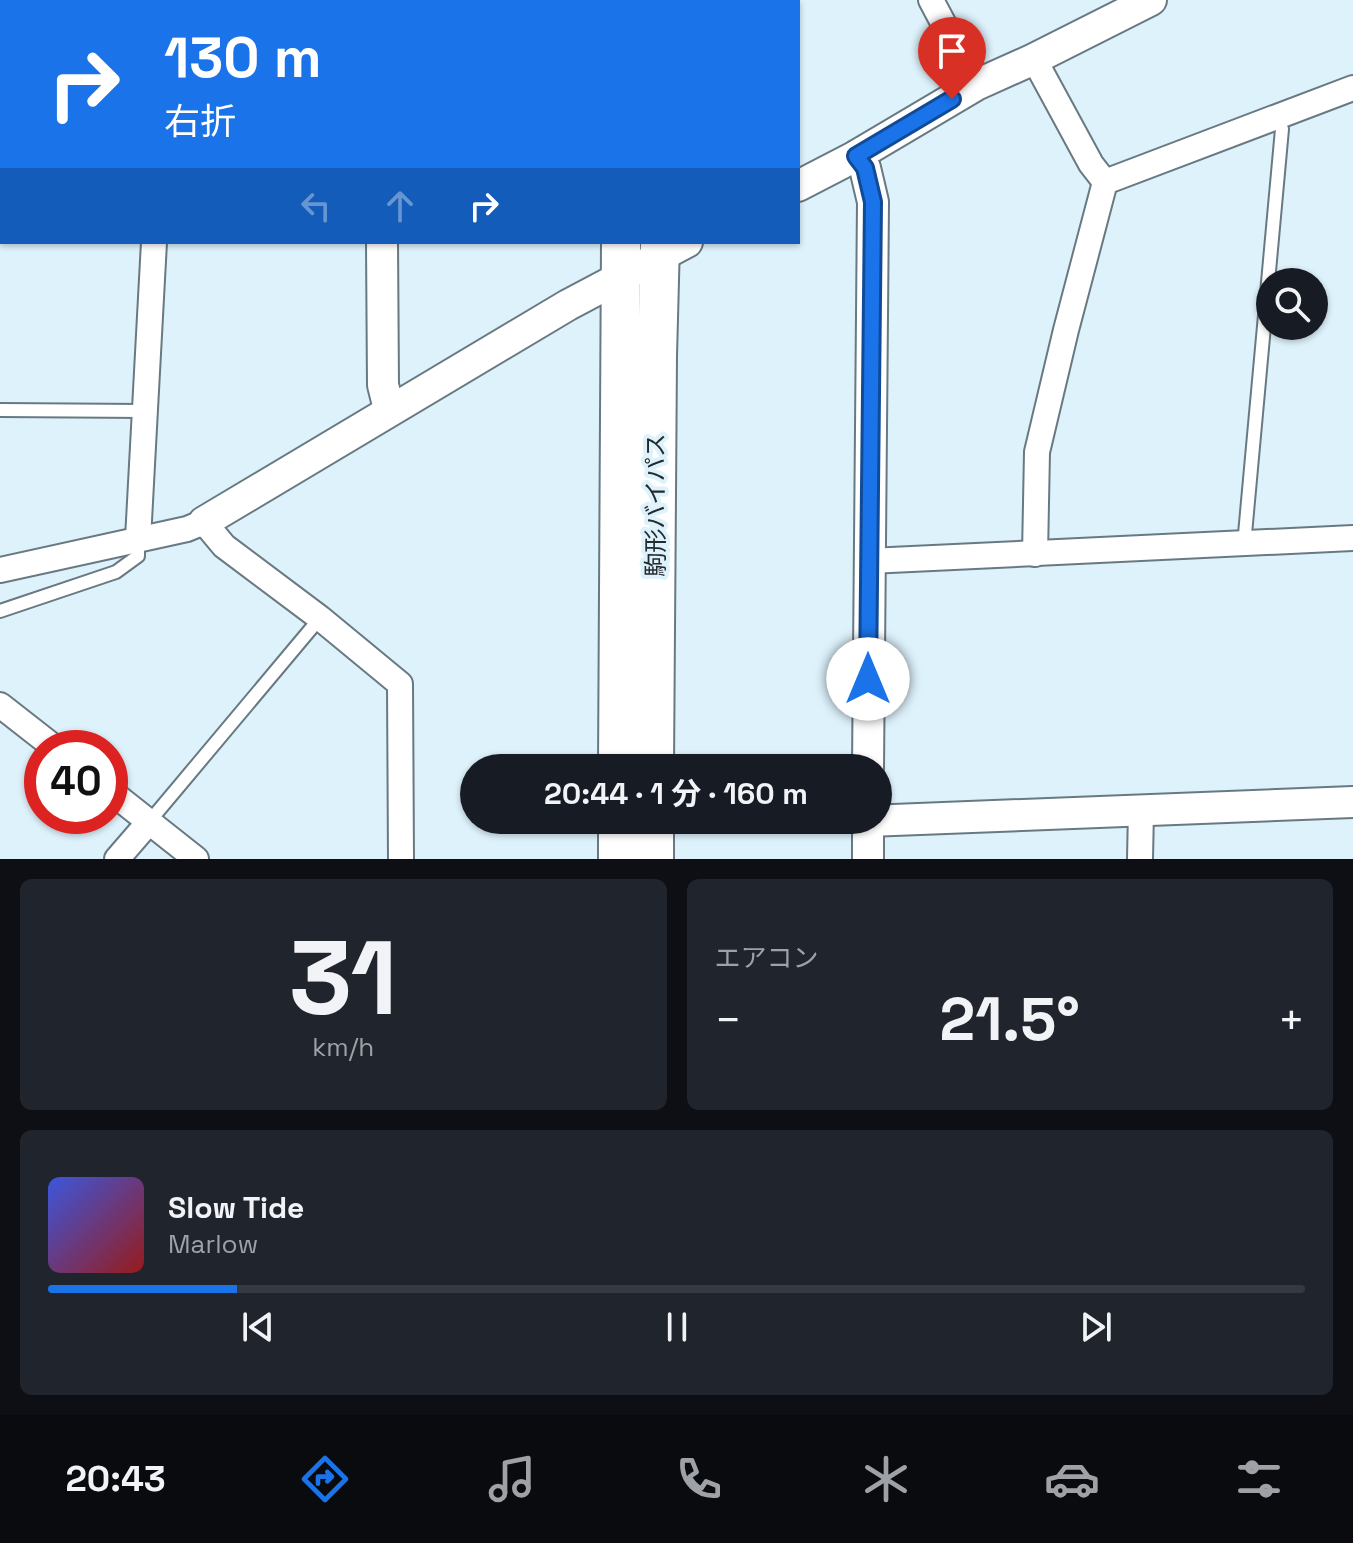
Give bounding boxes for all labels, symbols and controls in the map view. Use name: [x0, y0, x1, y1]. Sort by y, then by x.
pin: [918, 17, 986, 99]
text: 130 m: [164, 22, 322, 93]
icon: arrive: [930, 29, 974, 73]
icon: right: [32, 32, 136, 136]
text: 右折: [164, 99, 236, 145]
icon: left: [294, 184, 338, 228]
icon: ahead: [378, 184, 422, 228]
icon: right: [462, 184, 506, 228]
map controls: [1256, 268, 1328, 340]
button: search: [1256, 268, 1328, 340]
street label: 駒形バイパス: [640, 433, 671, 577]
position arrow: [826, 637, 910, 721]
speed limit sign: 40: [24, 730, 128, 834]
text: 20:44 · 1 分 · 160 m: [544, 774, 808, 813]
text: 31: [289, 912, 397, 1044]
text: エアコン: [715, 941, 819, 975]
text: 21.5°: [940, 981, 1080, 1058]
text: −: [715, 992, 742, 1048]
text: +: [1278, 992, 1305, 1048]
text: km/h: [312, 1030, 374, 1064]
text: Slow Tide: [168, 1188, 304, 1227]
text: Marlow: [168, 1227, 258, 1261]
icon: previous: [236, 1305, 280, 1349]
icon: pause: [655, 1305, 699, 1349]
icon: next: [1074, 1305, 1118, 1349]
icon: directions: [297, 1451, 353, 1507]
icon: music: [484, 1451, 540, 1507]
icon: phone: [671, 1451, 727, 1507]
icon: climate: [858, 1451, 914, 1507]
icon: car: [1044, 1451, 1100, 1507]
icon: filters: [1231, 1451, 1287, 1507]
text: 20:43: [65, 1456, 166, 1502]

